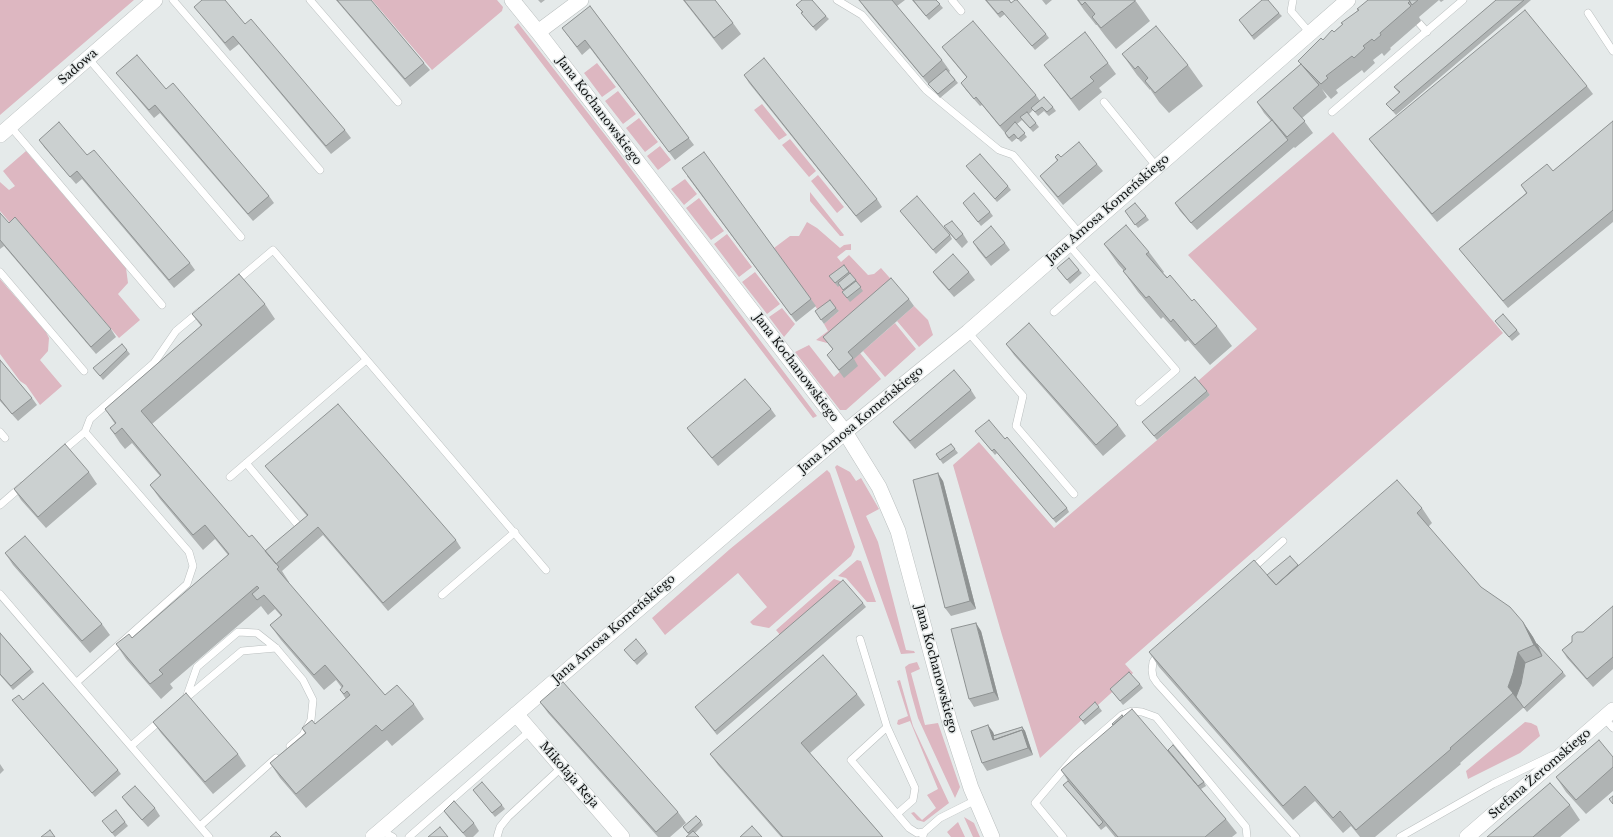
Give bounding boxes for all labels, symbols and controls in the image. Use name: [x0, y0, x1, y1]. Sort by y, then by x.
street label: Sadowa: [56, 46, 100, 88]
street label: Jana Kochanowskiego: [553, 54, 645, 168]
street label: Jana Amosa Komeńskiego: [1043, 152, 1173, 266]
street label: Jana Kochanowskiego: [750, 311, 842, 425]
street label: Jana Amosa Komeńskiego: [796, 364, 926, 476]
street label: Jana Amosa Komeńskiego: [549, 572, 679, 686]
street label: Jana Kochanowskiego: [912, 603, 960, 735]
street label: Stefana Żeromskiego: [1486, 726, 1594, 822]
street label: Mikołaja Reja: [536, 739, 602, 811]

